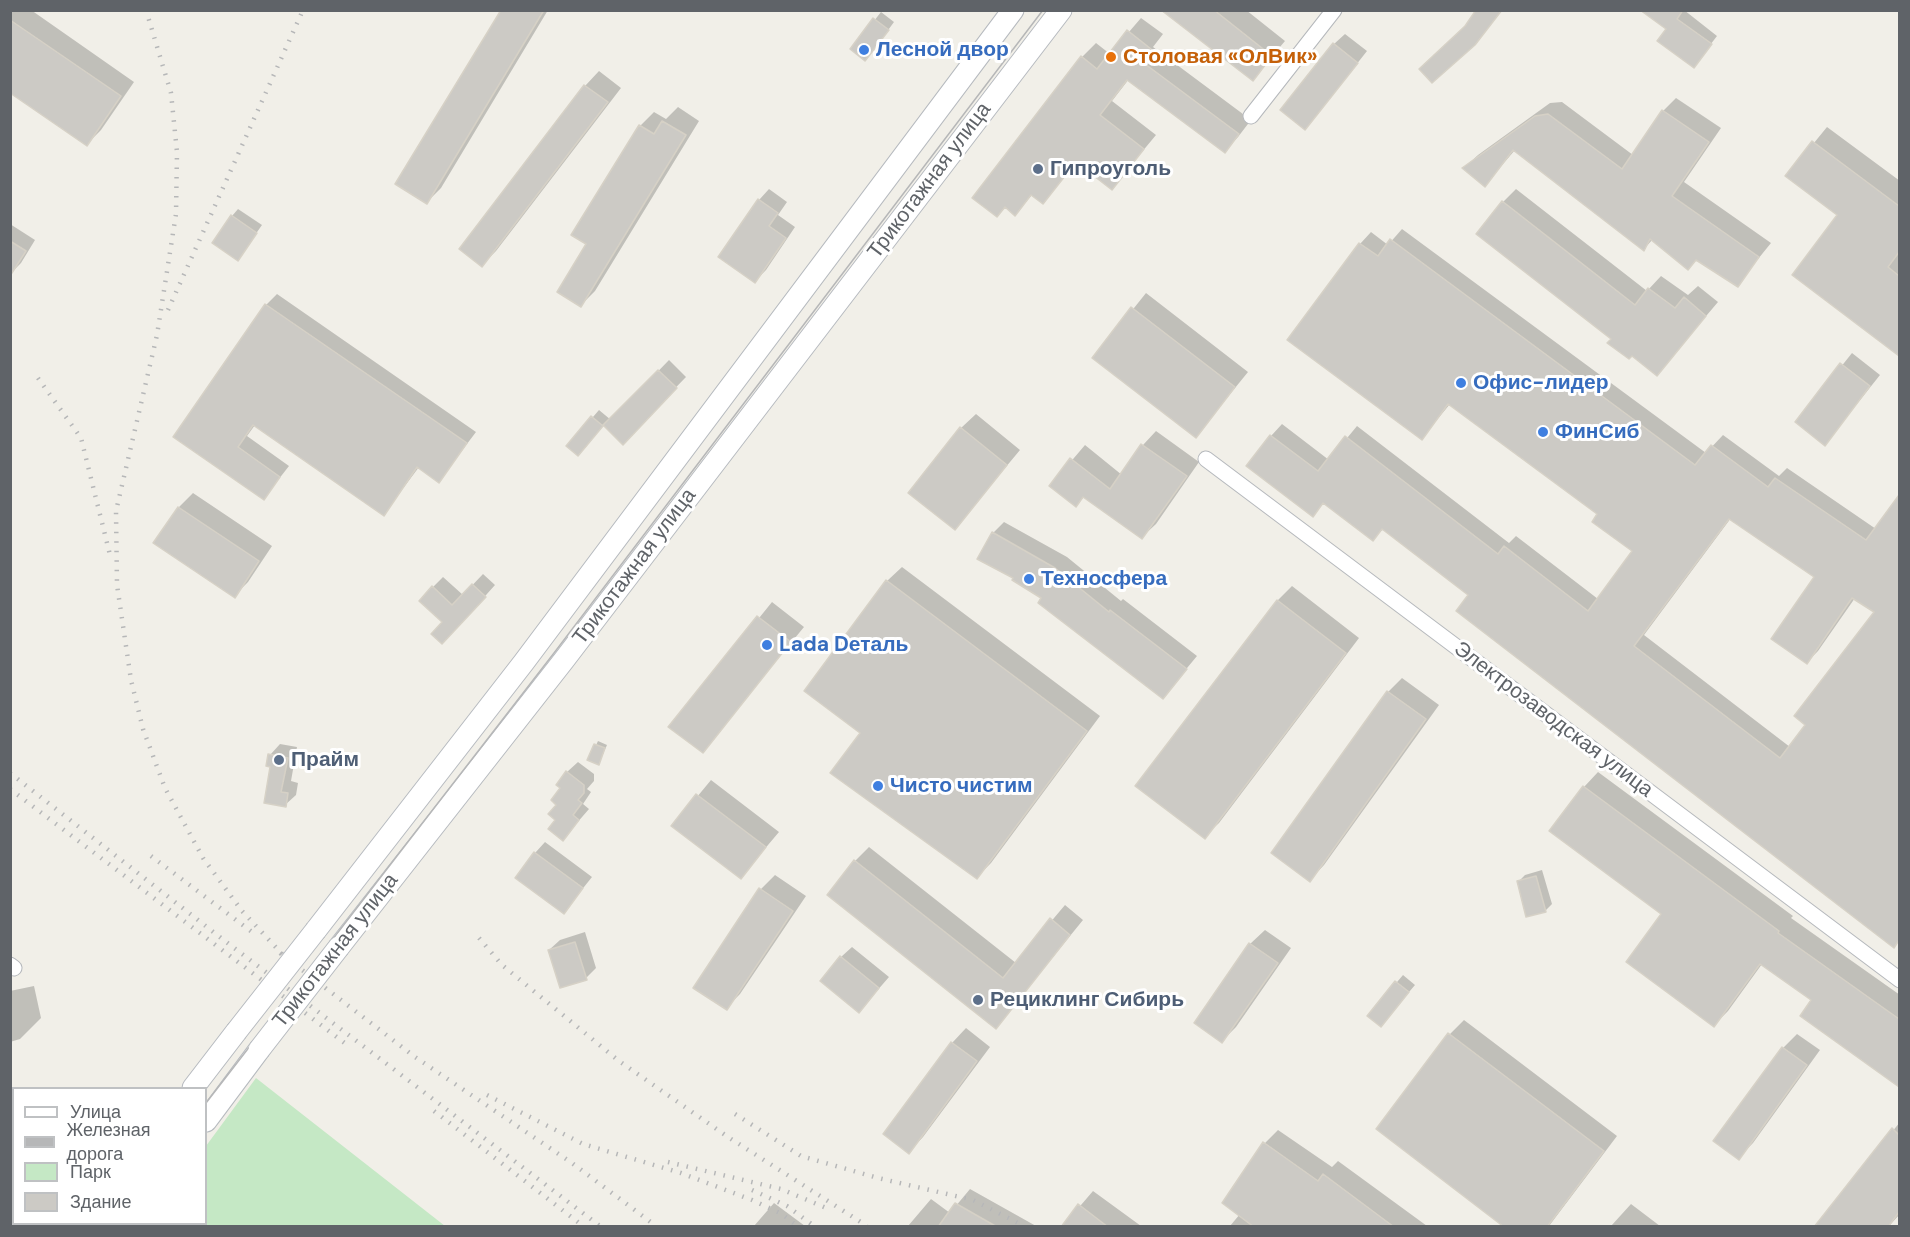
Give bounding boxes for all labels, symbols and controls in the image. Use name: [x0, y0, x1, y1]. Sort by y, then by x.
place label: Лесной двор: [876, 37, 1009, 63]
marker: Лесной двор: [857, 43, 871, 57]
place label: Столовая «ОлВик»: [1123, 44, 1317, 70]
marker: Столовая «ОлВик»: [1104, 50, 1118, 64]
street label: Трикотажная улица: [863, 98, 997, 264]
place label: Гипроуголь: [1050, 156, 1171, 182]
marker: Гипроуголь: [1031, 162, 1045, 176]
place label: Офис-лидер: [1473, 370, 1608, 396]
marker: Офис-лидер: [1454, 376, 1468, 390]
place label: ФинСиб: [1555, 419, 1640, 445]
marker: ФинСиб: [1536, 425, 1550, 439]
street label: Трикотажная улица: [568, 484, 702, 650]
place label: Техносфера: [1041, 566, 1167, 592]
marker: Техносфера: [1022, 572, 1036, 586]
place label: Lada Dеталь: [779, 632, 908, 658]
street label: Электрозаводская улица: [1448, 637, 1658, 803]
marker: Lada Dеталь: [760, 638, 774, 652]
place label: Прайм: [291, 747, 359, 773]
marker: Прайм: [272, 753, 286, 767]
place label: Чисто чистим: [890, 773, 1033, 799]
marker: Чисто чистим: [871, 779, 885, 793]
street label: Трикотажная улица: [268, 869, 404, 1033]
place label: Рециклинг Сибирь: [990, 987, 1184, 1013]
marker: Рециклинг Сибирь: [971, 993, 985, 1007]
legend: [12, 1087, 207, 1225]
text: Улица: [70, 1100, 121, 1124]
text: Железная дорога: [67, 1118, 150, 1166]
text: Парк: [70, 1160, 111, 1184]
text: Здание: [70, 1190, 131, 1214]

